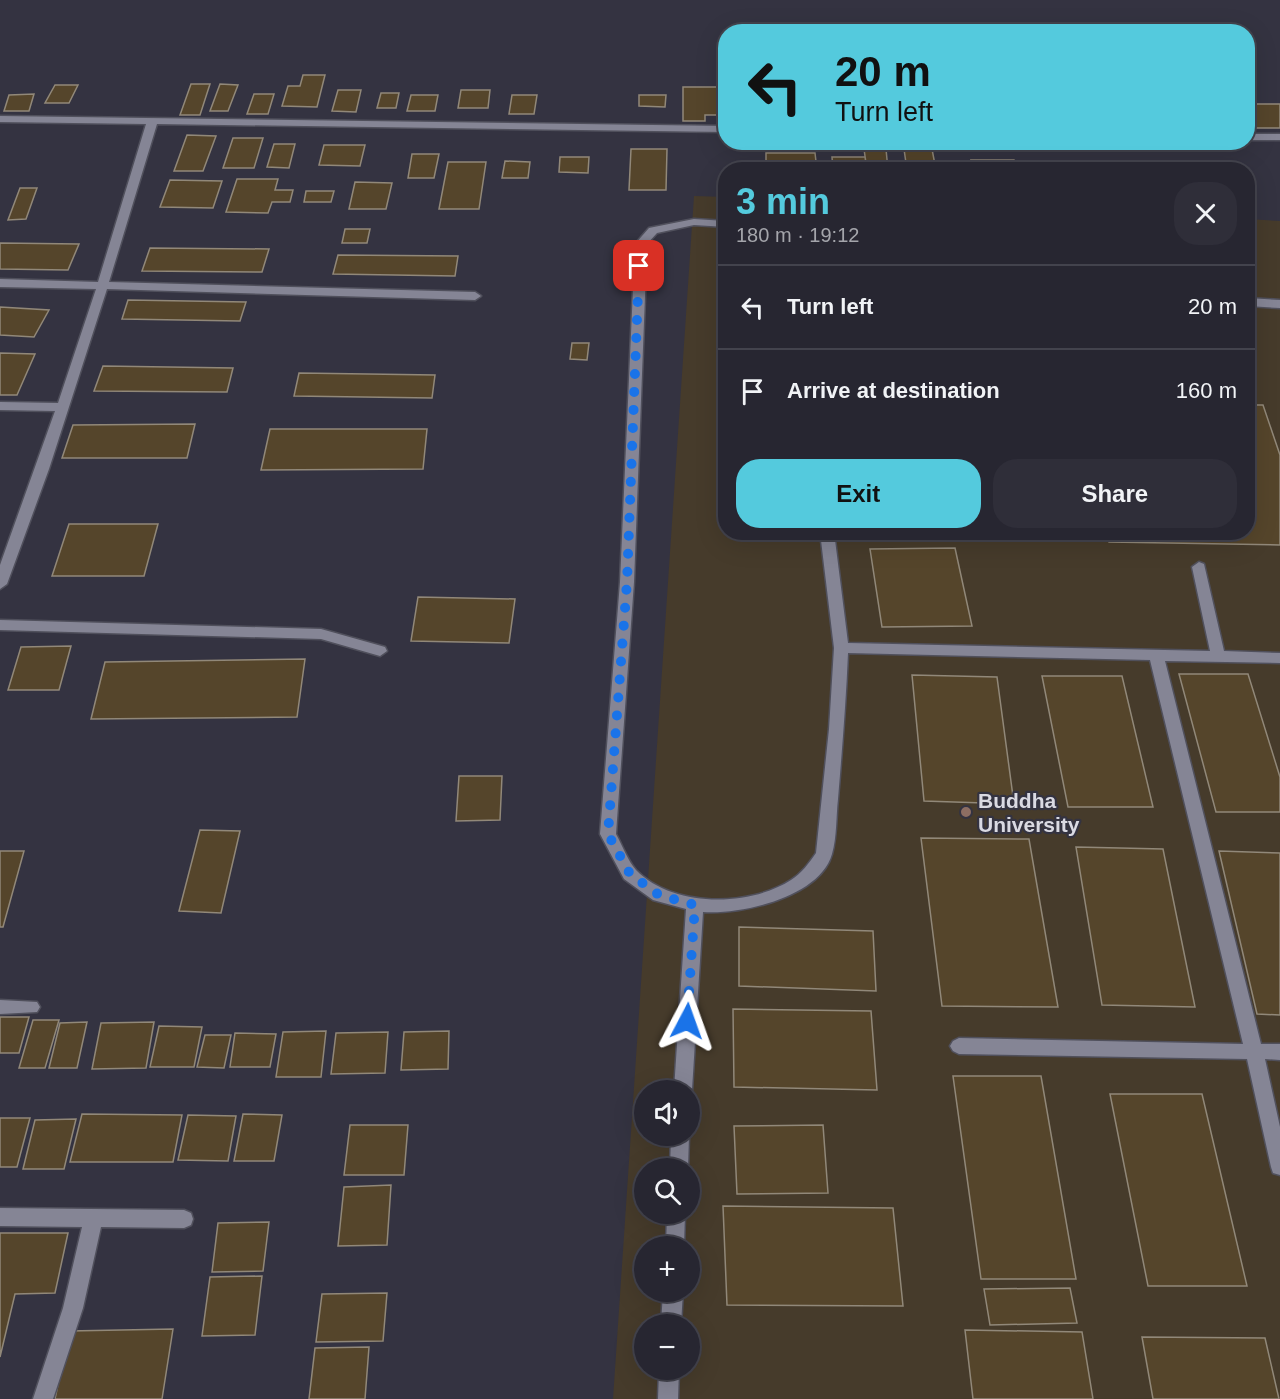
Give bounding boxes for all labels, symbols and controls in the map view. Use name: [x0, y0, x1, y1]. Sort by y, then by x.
icon: left: [736, 48, 814, 126]
text: 20 m: [835, 48, 931, 95]
text: Turn left: [835, 97, 933, 127]
text: 3 min: [736, 181, 830, 222]
button: close: [1174, 182, 1237, 245]
text: 180 m · 19:12: [736, 224, 859, 246]
pin: [613, 240, 664, 291]
icon: arrive: [622, 249, 655, 282]
icon: left: [736, 291, 769, 324]
text: Turn left: [787, 294, 873, 319]
text: 20 m: [1188, 294, 1237, 319]
icon: arrive: [736, 375, 769, 408]
text: Arrive at destination: [787, 378, 1000, 403]
text: 160 m: [1176, 378, 1237, 403]
button: Exit: [736, 459, 981, 528]
button: Share: [993, 459, 1237, 528]
place label: Buddha University: [978, 789, 1080, 836]
marker: Buddha University: [959, 805, 973, 819]
position arrow: [655, 989, 719, 1053]
map controls: [634, 1080, 700, 1380]
button: sound: [634, 1080, 700, 1146]
button: search: [634, 1158, 700, 1224]
button: +: [634, 1236, 700, 1302]
button: −: [634, 1314, 700, 1380]

